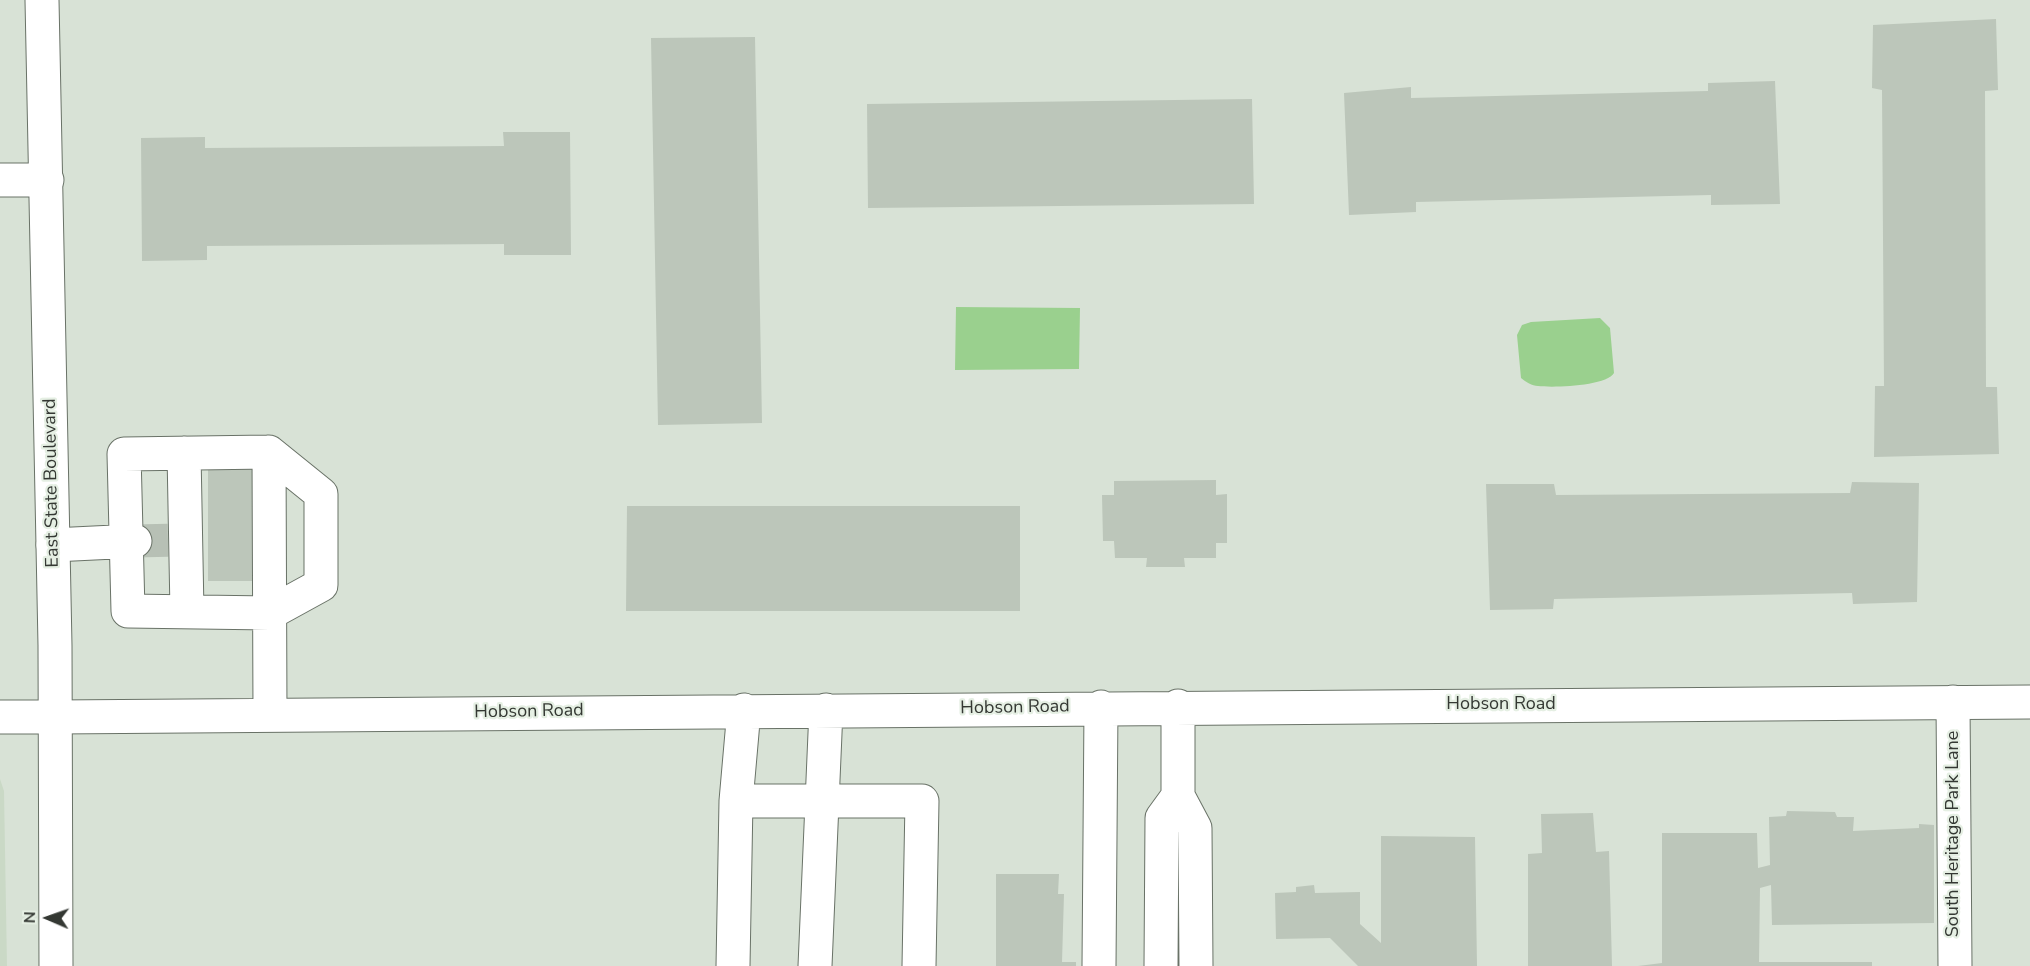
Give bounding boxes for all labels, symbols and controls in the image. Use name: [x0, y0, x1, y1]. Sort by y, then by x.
street label: East State Boulevard: [40, 398, 64, 568]
street label: Hobson Road: [1446, 694, 1556, 716]
street label: Hobson Road: [960, 696, 1070, 720]
street label: Hobson Road: [474, 700, 584, 724]
street label: South Heritage Park Lane: [1943, 731, 1965, 937]
north arrow: [18, 888, 78, 948]
text: N: [19, 911, 41, 924]

